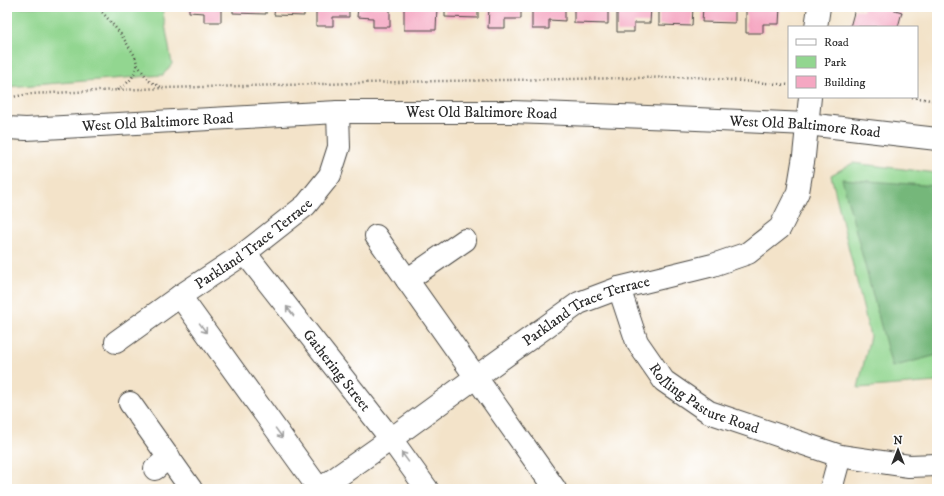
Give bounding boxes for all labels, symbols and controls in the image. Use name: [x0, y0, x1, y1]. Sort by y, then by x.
legend: [788, 26, 918, 98]
text: Road: [824, 35, 849, 50]
text: Park: [824, 55, 846, 70]
text: Building: [824, 75, 865, 90]
street label: West Old Baltimore Road: [405, 103, 558, 124]
street label: West Old Baltimore Road: [81, 109, 235, 136]
street label: West Old Baltimore Road: [728, 111, 882, 142]
street label: Parkland Trace Terrace: [191, 195, 317, 294]
street label: Parkland Trace Terrace: [519, 272, 652, 351]
one-way arrow: [286, 305, 295, 316]
one-way arrow: [199, 322, 207, 333]
street label: Gathering Street: [299, 326, 375, 416]
street label: Rolling Pasture Road: [645, 360, 762, 438]
one-way arrow: [275, 427, 283, 438]
north arrow: [878, 430, 918, 470]
text: N: [893, 434, 903, 448]
one-way arrow: [401, 452, 409, 463]

